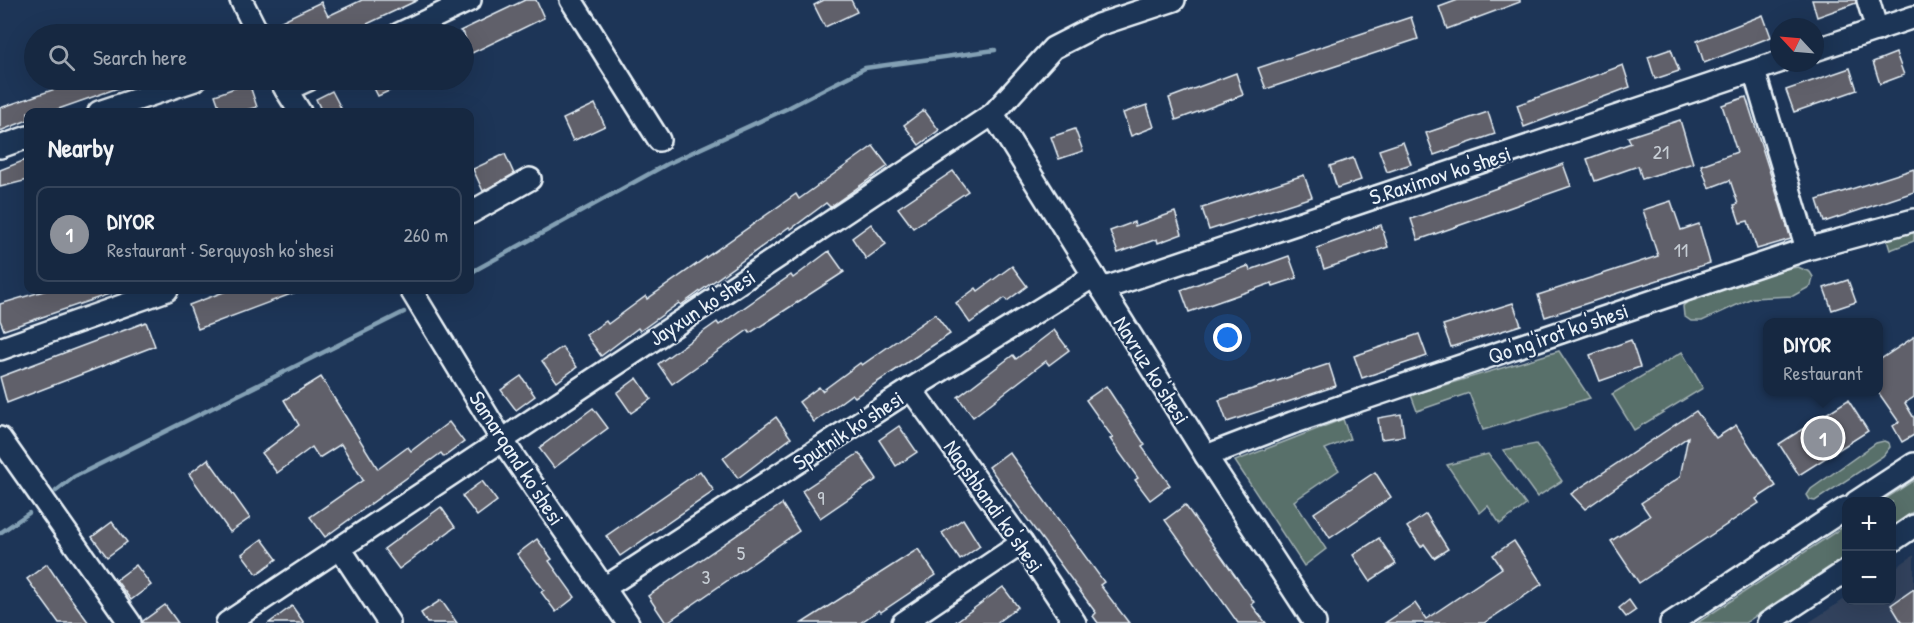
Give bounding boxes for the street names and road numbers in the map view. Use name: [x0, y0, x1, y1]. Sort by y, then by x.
street label: S.Raximov ko'shesi: [1365, 138, 1515, 212]
street label: Jayxun ko'shesi: [643, 261, 761, 353]
street label: Qo'ng'irot ko'shesi: [1484, 295, 1632, 371]
street label: Navruz ko'shesi: [1107, 310, 1197, 430]
street label: Sputnik ko'shesi: [787, 383, 909, 477]
street label: Samarqand ko'shesi: [462, 385, 572, 531]
street label: Naqshbandi ko'shesi: [937, 434, 1051, 578]

